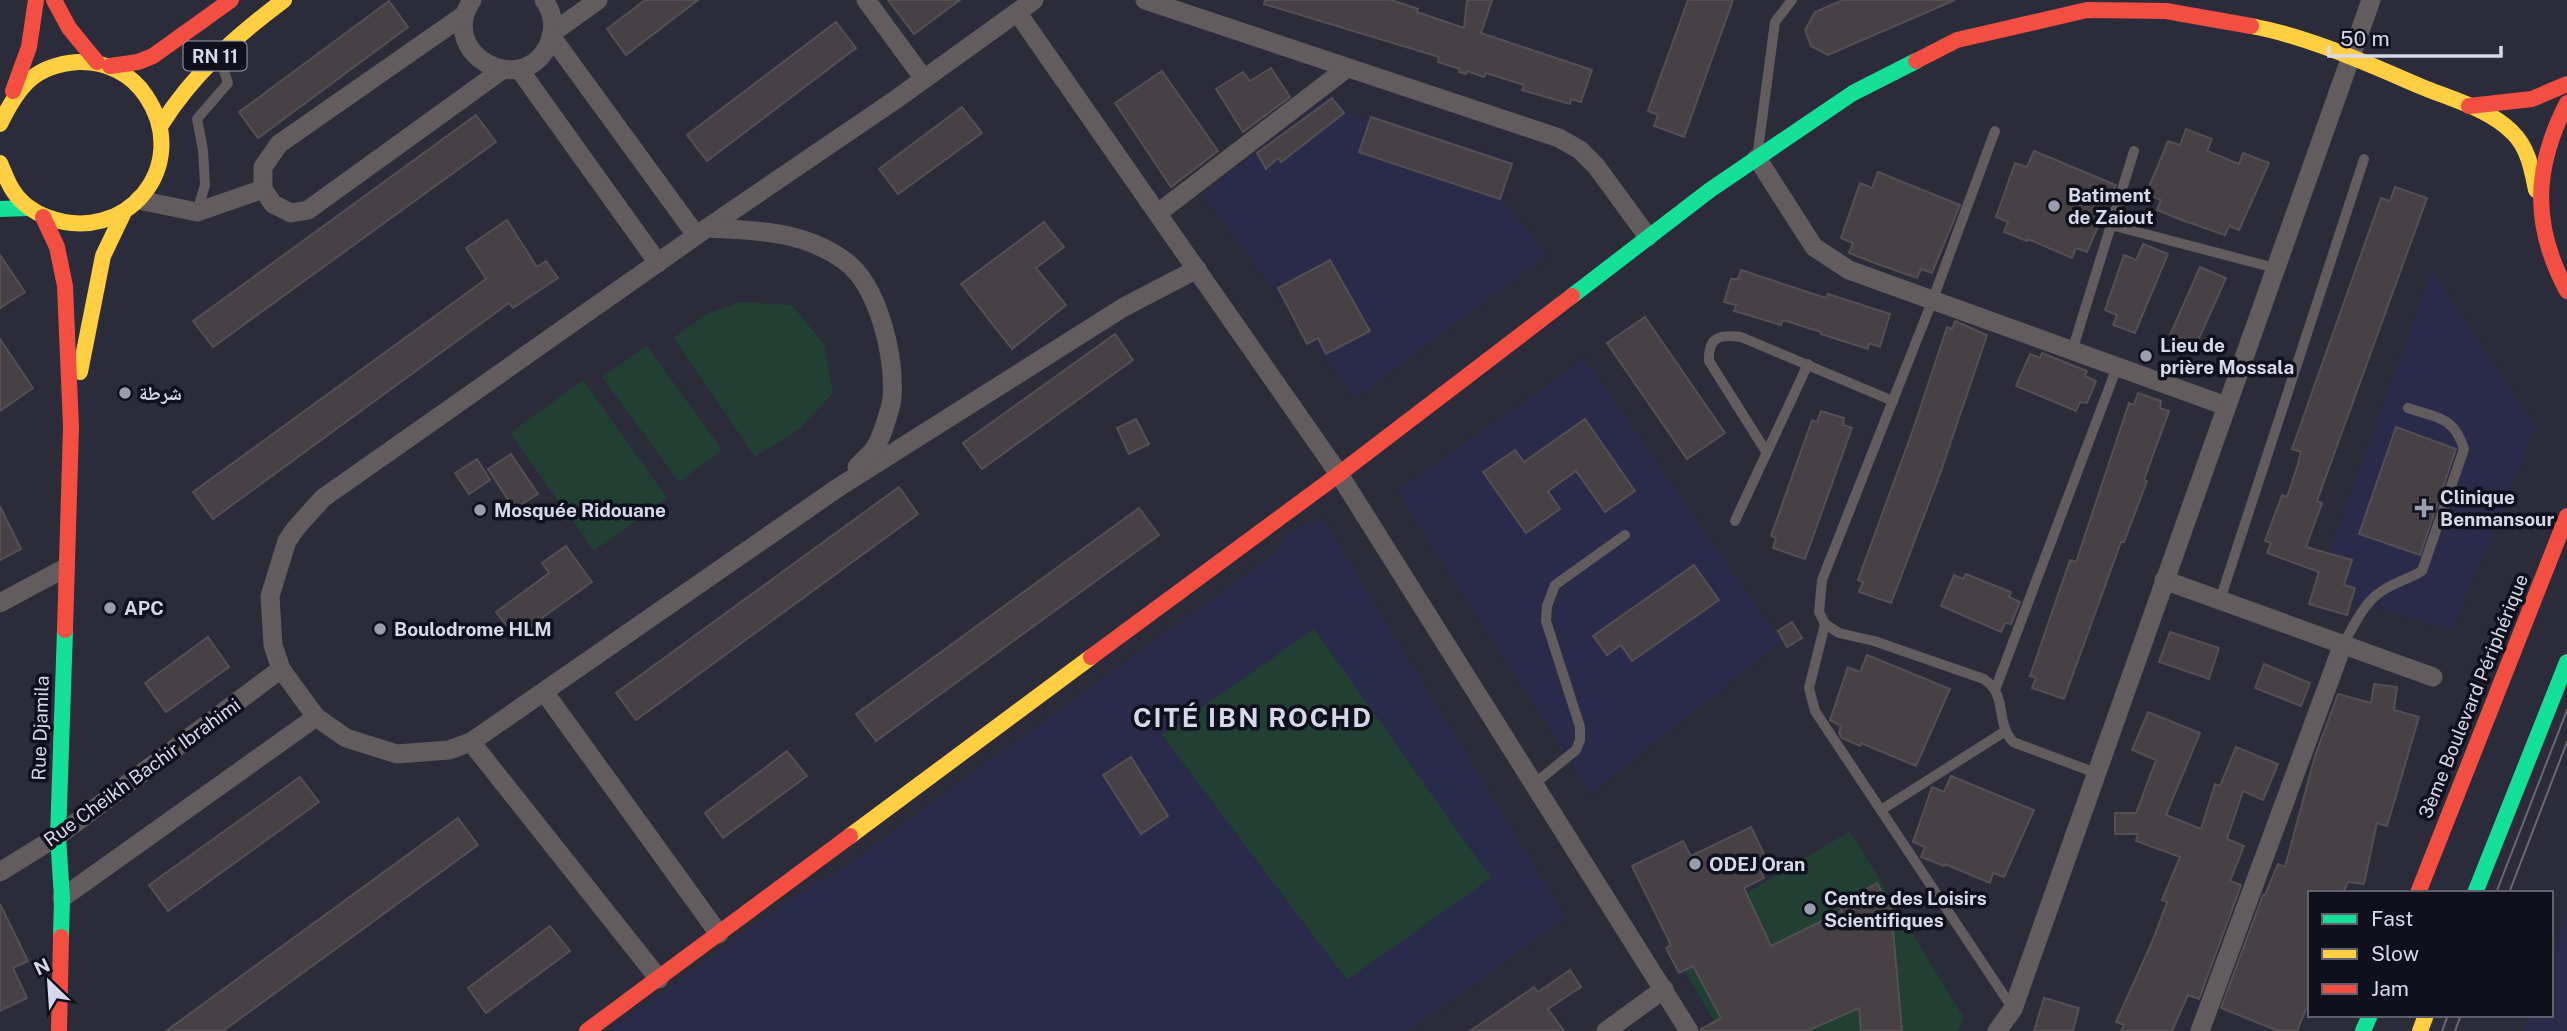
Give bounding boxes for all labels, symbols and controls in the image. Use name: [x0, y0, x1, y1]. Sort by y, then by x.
scale bar: [2329, 14, 2500, 58]
text: 50 m: [2340, 26, 2390, 51]
road number: RN 11: [184, 42, 246, 70]
place label: Batiment de Zaiout: [2068, 184, 2154, 228]
marker: Batiment de Zaiout: [2046, 198, 2062, 214]
place label: Lieu de prière Mossala: [2160, 334, 2294, 378]
marker: Lieu de prière Mossala: [2138, 348, 2154, 364]
place label: شرطة: [139, 382, 182, 404]
marker: شرطة: [117, 385, 133, 401]
place label: Clinique Benmansour: [2440, 486, 2554, 530]
marker: Clinique Benmansour: [2414, 498, 2434, 518]
place label: Mosquée Ridouane: [494, 499, 666, 521]
marker: Mosquée Ridouane: [472, 502, 488, 518]
street label: 3ème Boulevard Périphérique: [2414, 571, 2532, 821]
place label: APC: [124, 597, 164, 619]
marker: APC: [102, 600, 118, 616]
place label: Boulodrome HLM: [394, 618, 552, 640]
marker: Boulodrome HLM: [372, 621, 388, 637]
street label: Rue Djamila: [27, 675, 53, 781]
street label: Rue Cheikh Bachir Ibrahimi: [40, 693, 244, 851]
district label: CITÉ IBN ROCHD: [1133, 702, 1373, 733]
place label: ODEJ Oran: [1709, 853, 1805, 875]
marker: ODEJ Oran: [1687, 856, 1703, 872]
place label: Centre des Loisirs Scientifiques: [1824, 887, 1987, 931]
legend: [2308, 891, 2553, 1017]
marker: Centre des Loisirs Scientifiques: [1802, 901, 1818, 917]
text: Fast: [2371, 906, 2413, 931]
text: Slow: [2371, 941, 2419, 966]
north arrow: [14, 947, 84, 1017]
text: N: [30, 953, 53, 980]
text: Jam: [2371, 976, 2409, 1001]

